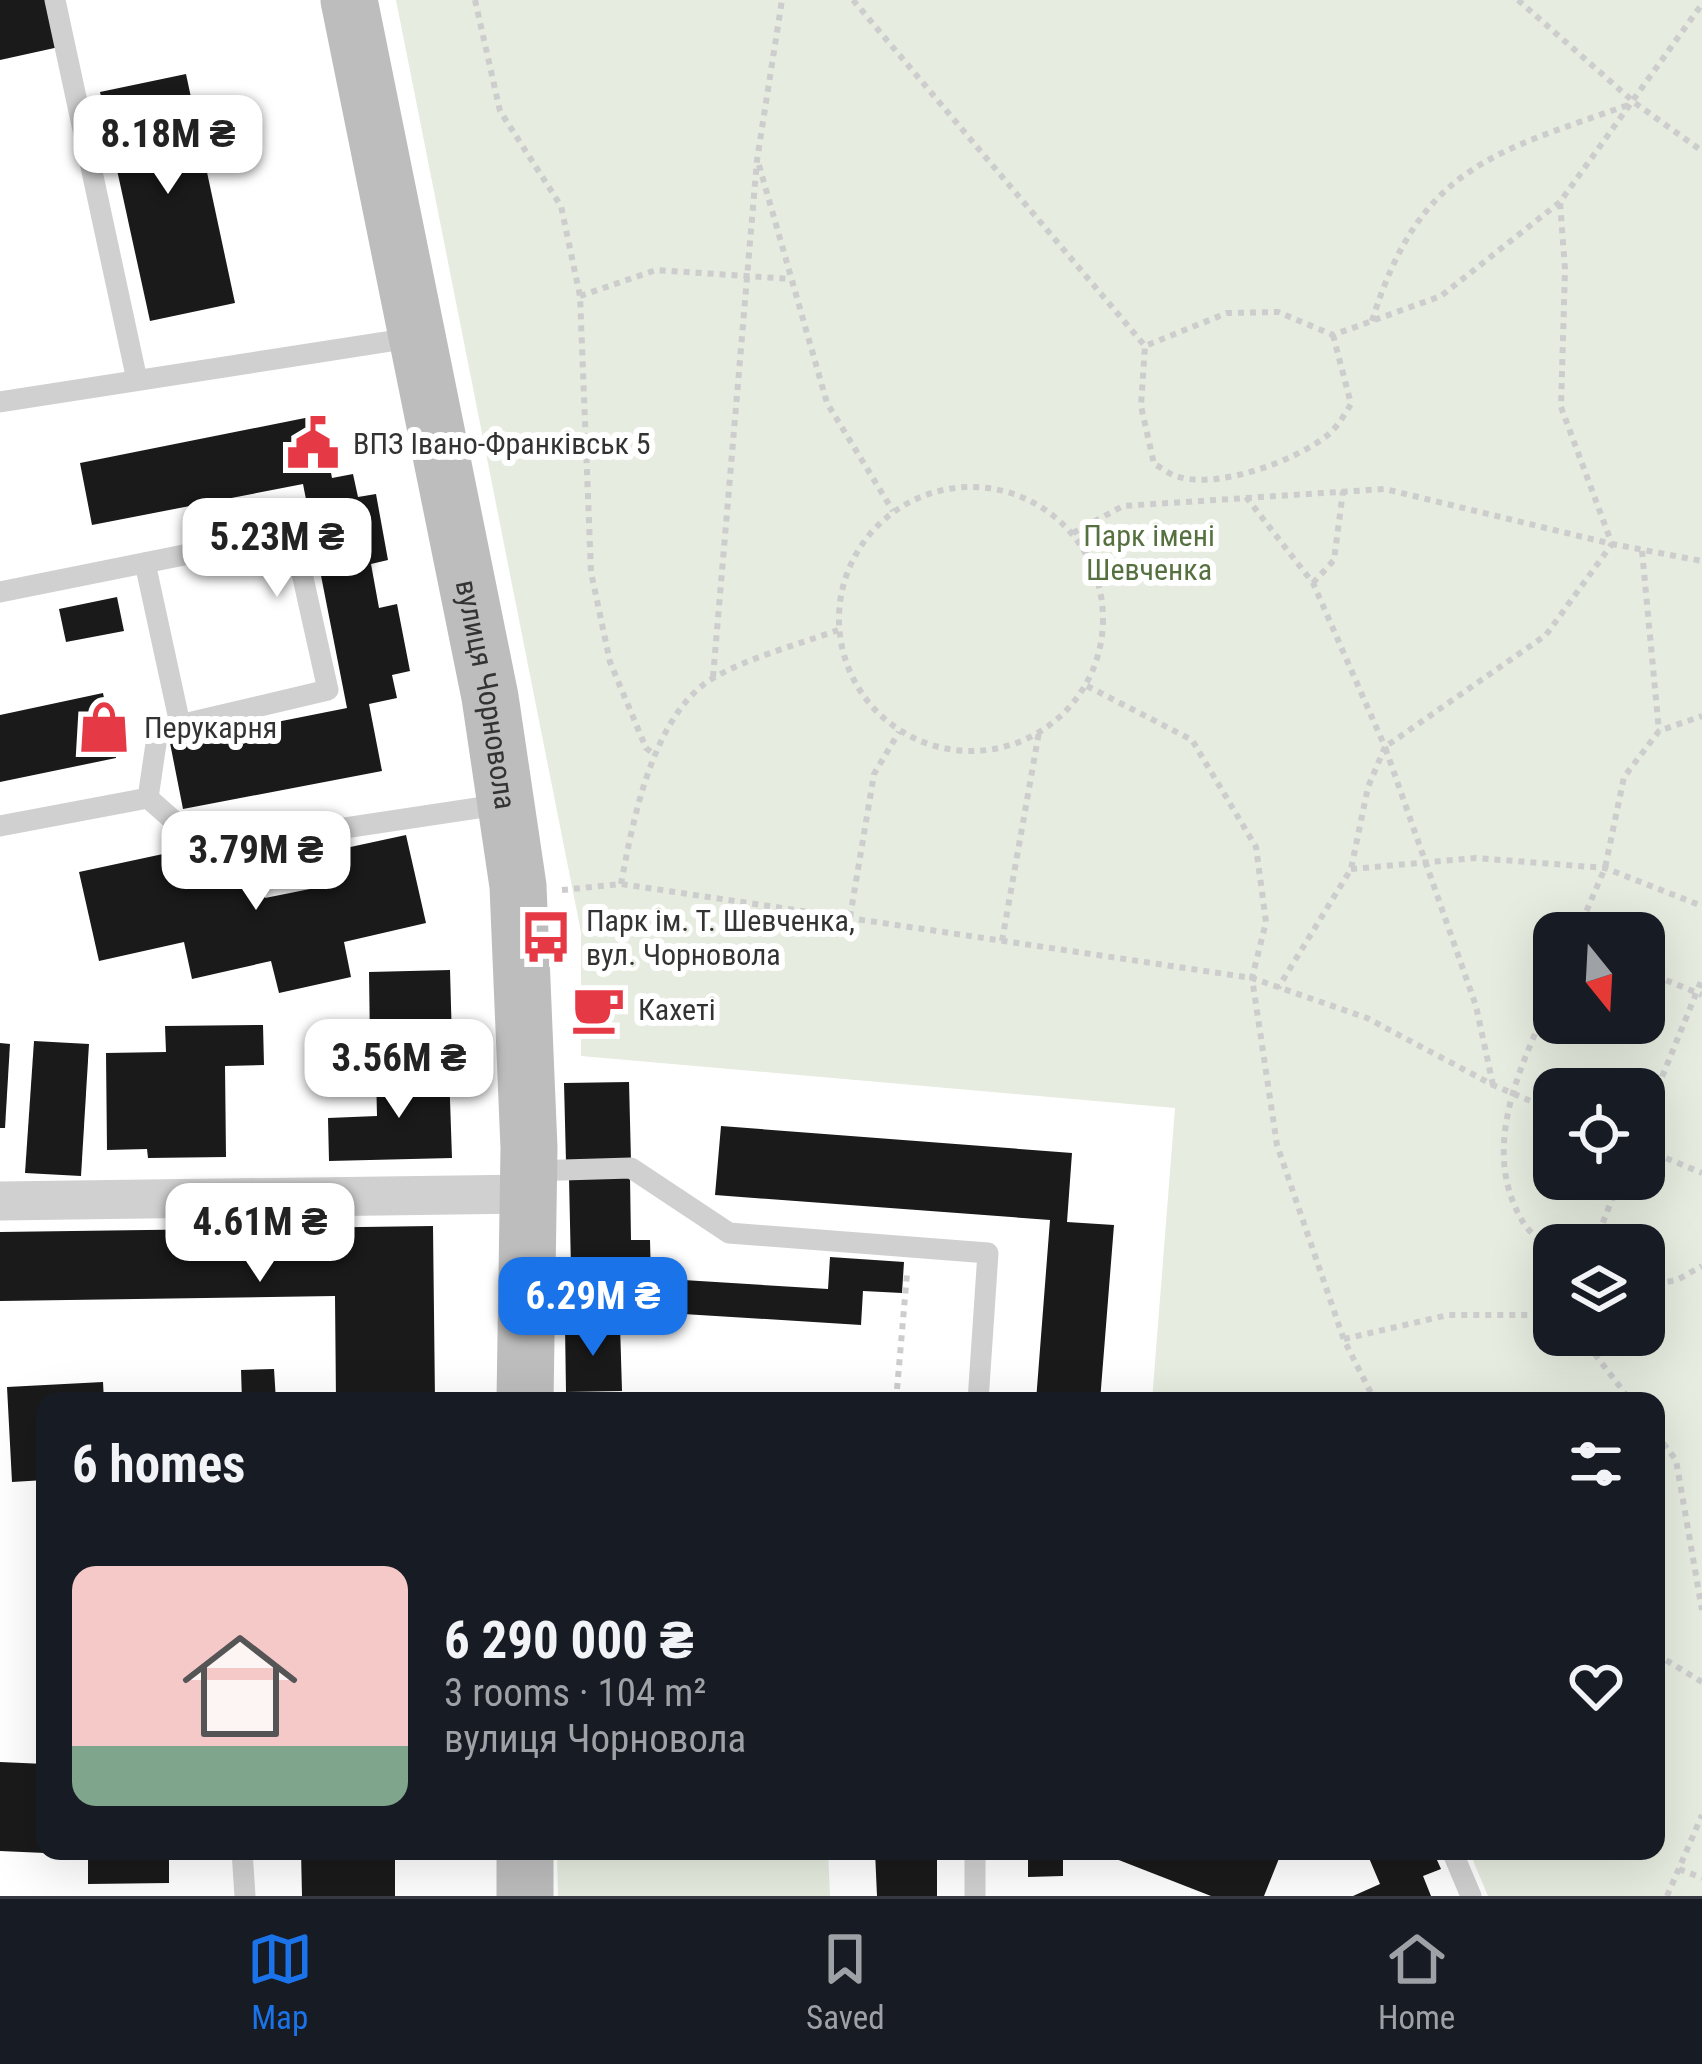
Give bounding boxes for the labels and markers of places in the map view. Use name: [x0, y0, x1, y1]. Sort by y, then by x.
pin: 8.18M ₴: [57, 95, 279, 197]
public building icon: ВПЗ Івано-Франківськ 5: [284, 414, 342, 472]
place label: ВПЗ Івано-Франківськ 5: [353, 426, 651, 461]
pin: 5.23M ₴: [166, 498, 388, 600]
shop icon: Перукарня: [75, 698, 133, 756]
place label: Перукарня: [144, 710, 277, 745]
pin: 3.79M ₴: [145, 811, 367, 913]
place label: Парк ім. Т. Шевченка, вул. Чорновола: [586, 903, 855, 972]
bus stop icon: Парк ім. Т. Шевченка, вул. Чорновола: [517, 908, 575, 966]
cafe icon: Кахеті: [569, 980, 627, 1038]
place label: Кахеті: [638, 992, 716, 1027]
pin: 3.56M ₴: [288, 1019, 510, 1121]
pin: 4.61M ₴: [149, 1183, 371, 1285]
pin: 6.29M ₴: [482, 1257, 704, 1359]

